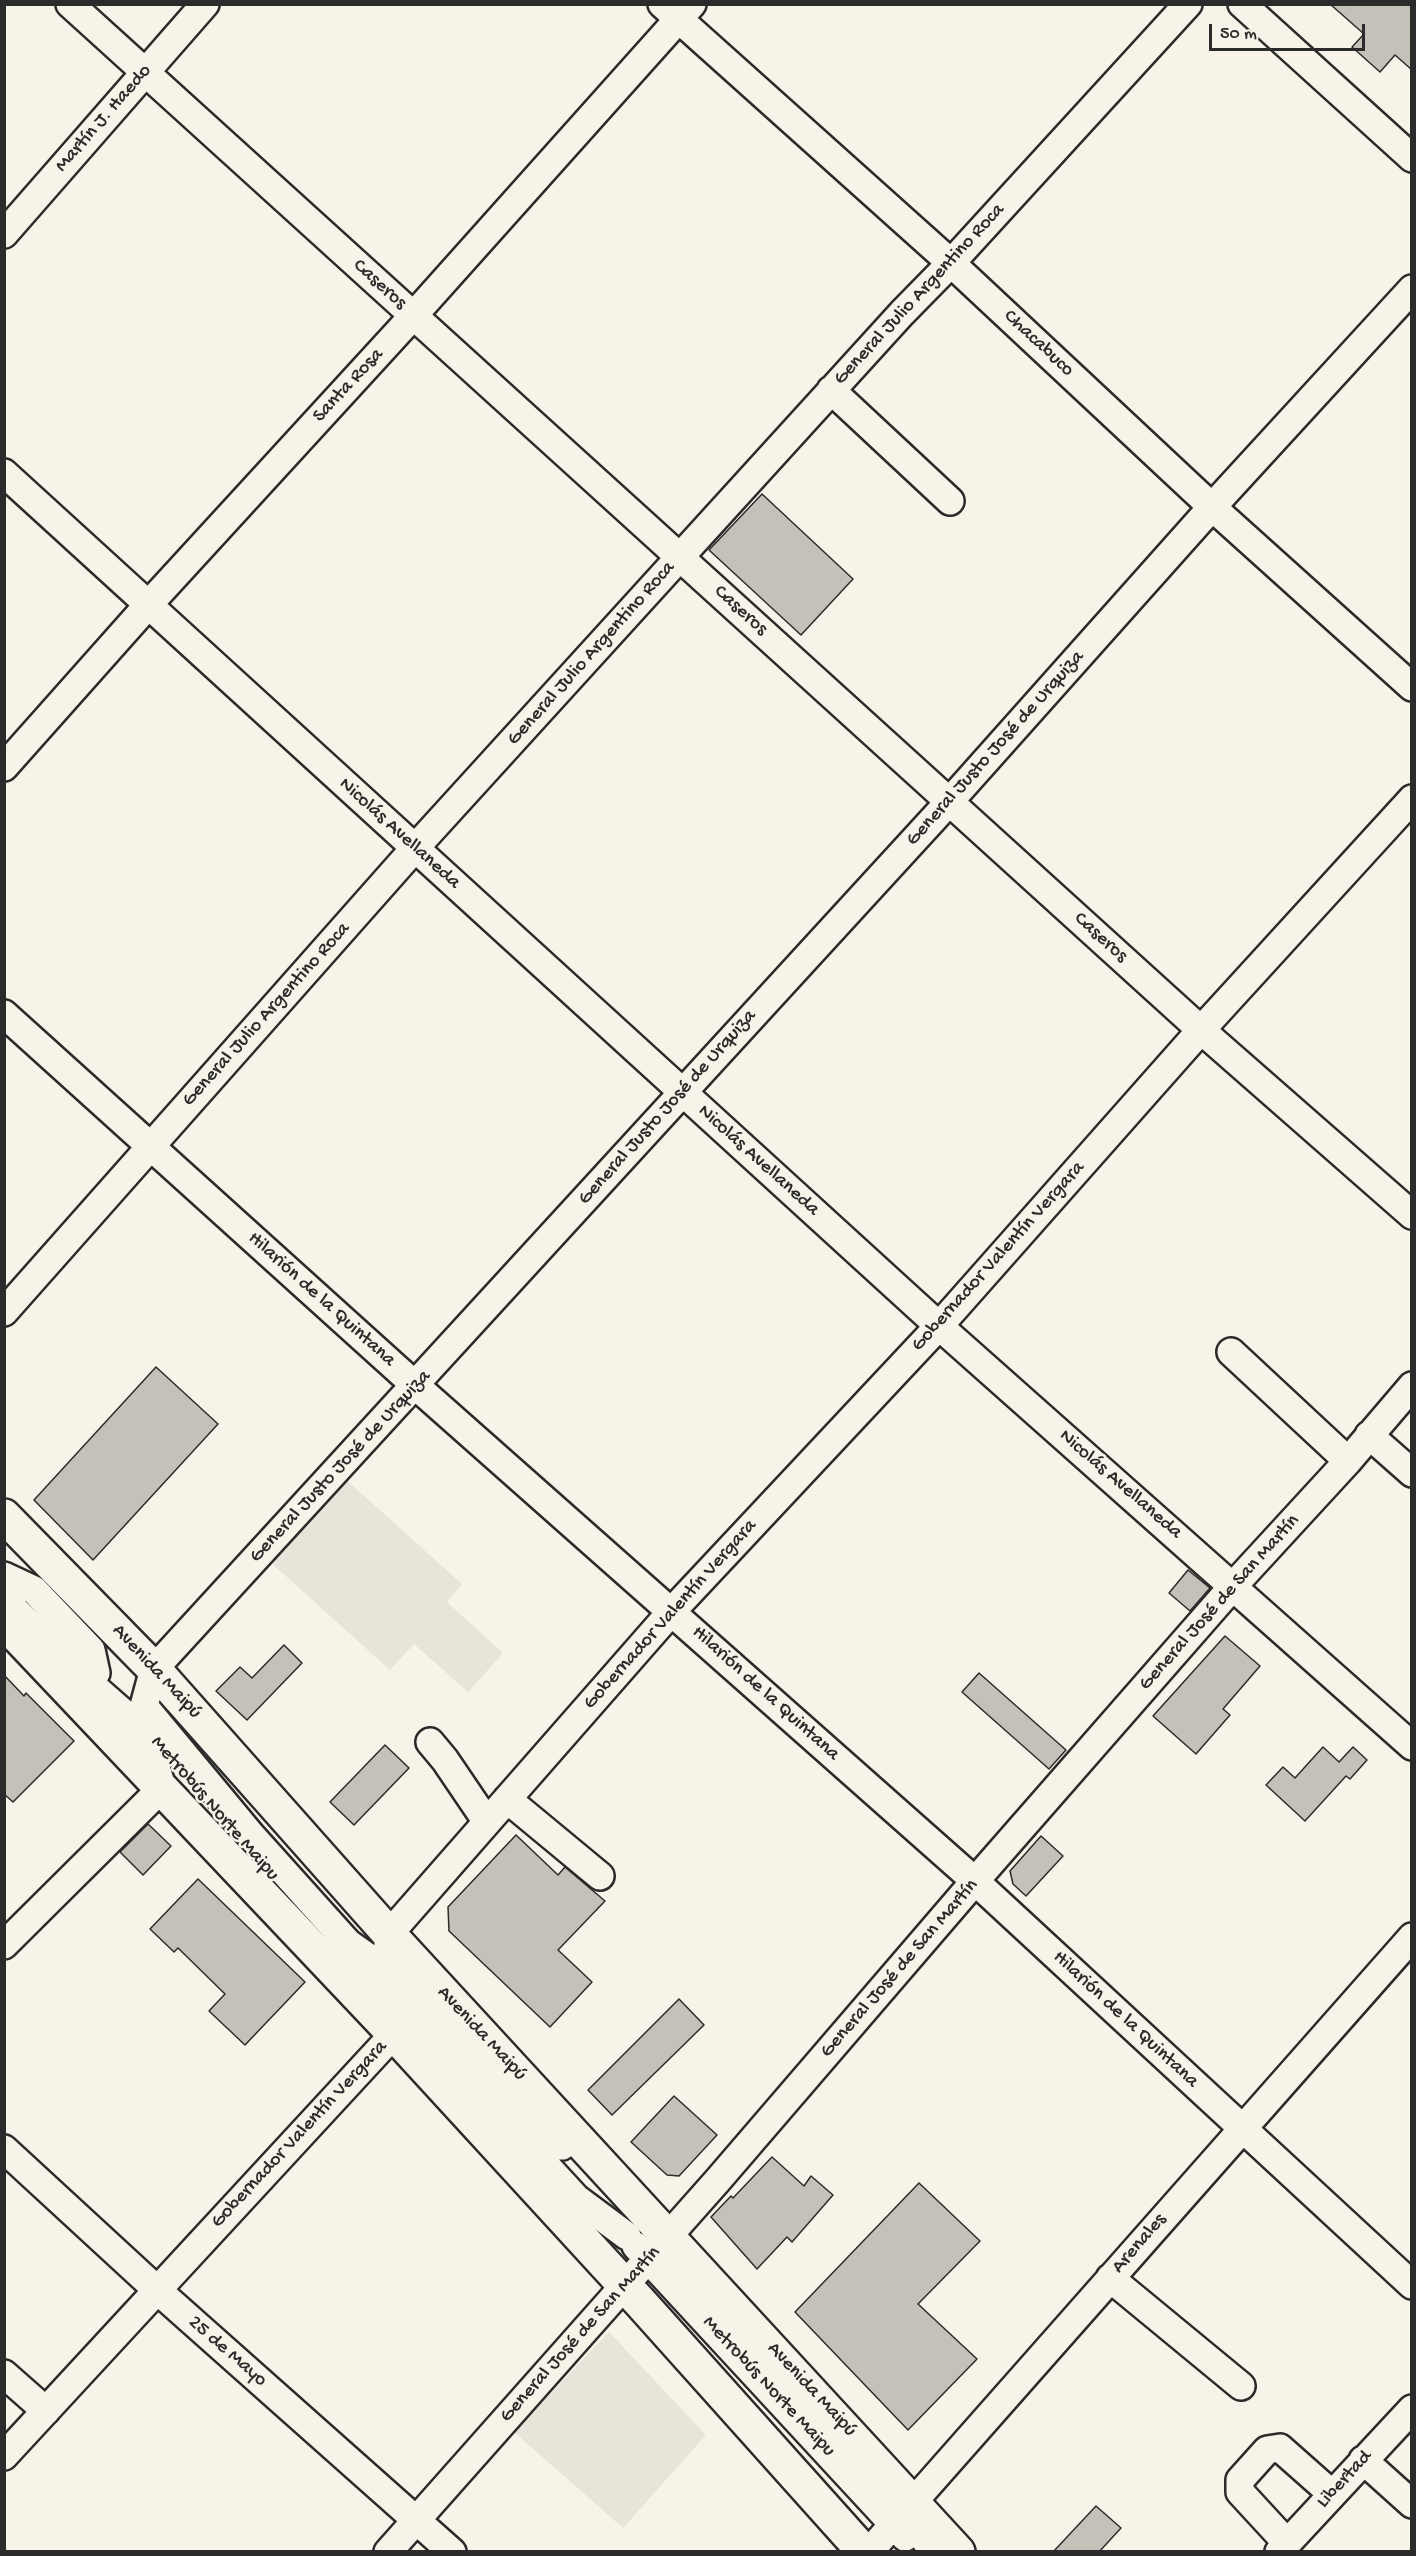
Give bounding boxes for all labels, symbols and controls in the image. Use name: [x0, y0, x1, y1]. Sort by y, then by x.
scale bar: [1212, 12, 1368, 50]
text: 50 m: [1220, 24, 1257, 45]
street label: Martín J. Haedo: [51, 60, 157, 178]
street label: General Julio Argentino Roca: [829, 199, 1011, 391]
street label: Caseros: [347, 255, 411, 315]
street label: Chacabuco: [998, 305, 1078, 383]
street label: Santa Rosa: [308, 344, 390, 428]
street label: General Julio Argentino Roca: [503, 557, 681, 751]
street label: Caseros: [708, 581, 772, 641]
street label: General Justo José de Urquiza: [902, 646, 1090, 852]
street label: Nicolás Avellaneda: [333, 773, 465, 895]
street label: Caseros: [1068, 908, 1132, 968]
street label: General Julio Argentino Roca: [178, 918, 356, 1112]
street label: General Justo José de Urquiza: [574, 1005, 762, 1211]
street label: Nicolás Avellaneda: [692, 1100, 824, 1222]
street label: Gobernador Valentín Vergara: [907, 1157, 1091, 1357]
street label: Hilarión de la Quintana: [242, 1227, 400, 1373]
street label: General Justo José de Urquiza: [245, 1366, 437, 1568]
street label: Nicolás Avellaneda: [1053, 1425, 1187, 1545]
street label: General José de San Martín: [1134, 1510, 1306, 1696]
street label: Gobernador Valentín Vergara: [579, 1515, 763, 1715]
street label: Avenida Maipú: [106, 1620, 206, 1724]
street label: Hilarión de la Quintana: [686, 1621, 844, 1767]
street label: Metrobús Norte Maipu: [145, 1732, 283, 1886]
street label: General José de San Martín: [816, 1875, 984, 2063]
street label: Hilarión de la Quintana: [1047, 1946, 1203, 2094]
street label: Avenida Maipú: [431, 1982, 531, 2086]
street label: Gobernador Valentín Vergara: [207, 2036, 393, 2234]
street label: Arenales: [1107, 2209, 1173, 2279]
street label: General José de San Martín: [495, 2242, 667, 2428]
street label: 25 de Mayo: [183, 2311, 271, 2393]
street label: Metrobús Norte Maipu: [696, 2311, 840, 2463]
street label: Avenida Maipú: [761, 2338, 861, 2442]
street label: Libertad: [1312, 2446, 1378, 2514]

